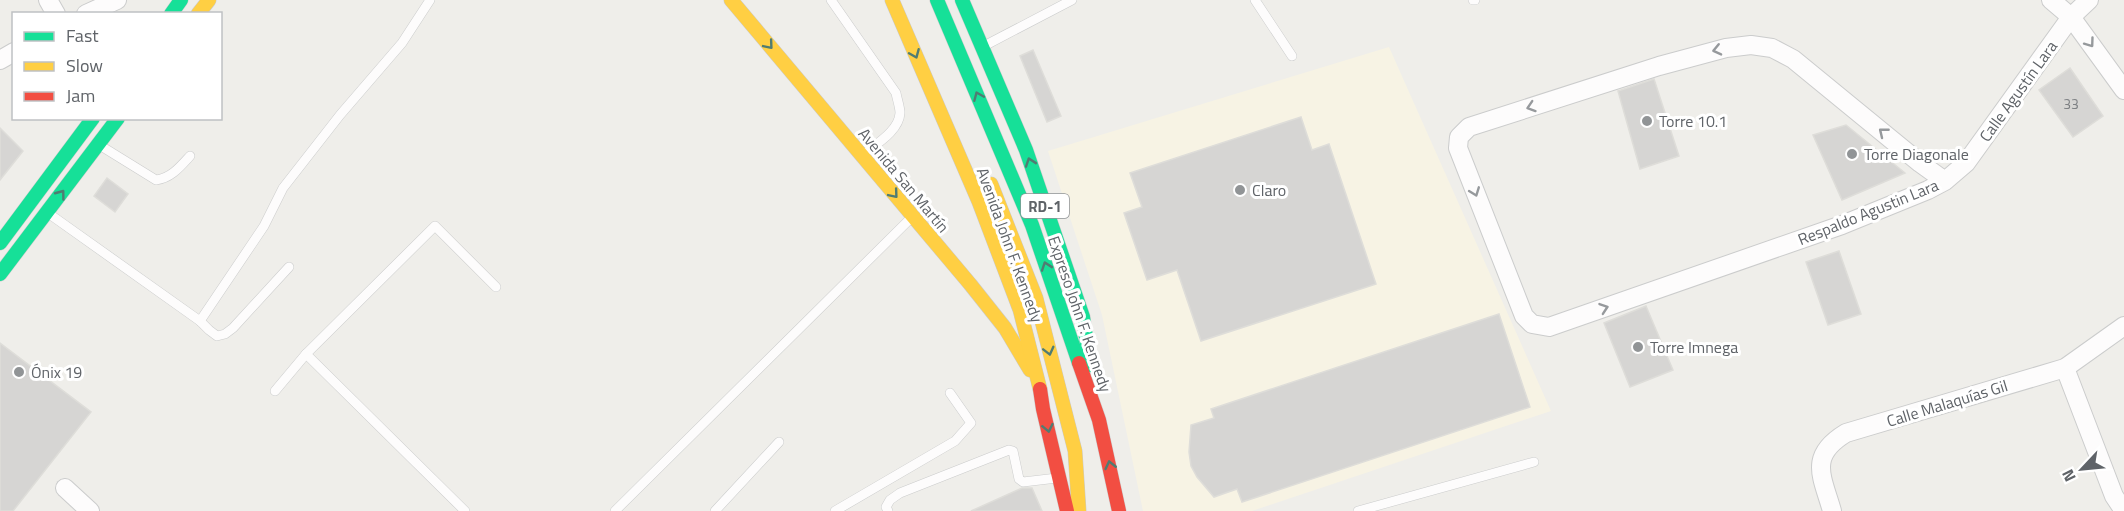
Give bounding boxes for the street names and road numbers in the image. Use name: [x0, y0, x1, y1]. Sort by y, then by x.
street label: Calle Agustín Lara: [1973, 36, 2063, 146]
street label: Avenida San Martín: [853, 122, 955, 238]
street label: Avenida John F. Kennedy: [971, 164, 1049, 326]
street label: Respaldo Agustin Lara: [1794, 173, 1942, 251]
road number: RD-1: [1021, 194, 1069, 218]
street label: Expreso John F. Kennedy: [1042, 233, 1118, 396]
street label: Calle Malaquías Gil: [1884, 373, 2010, 433]

